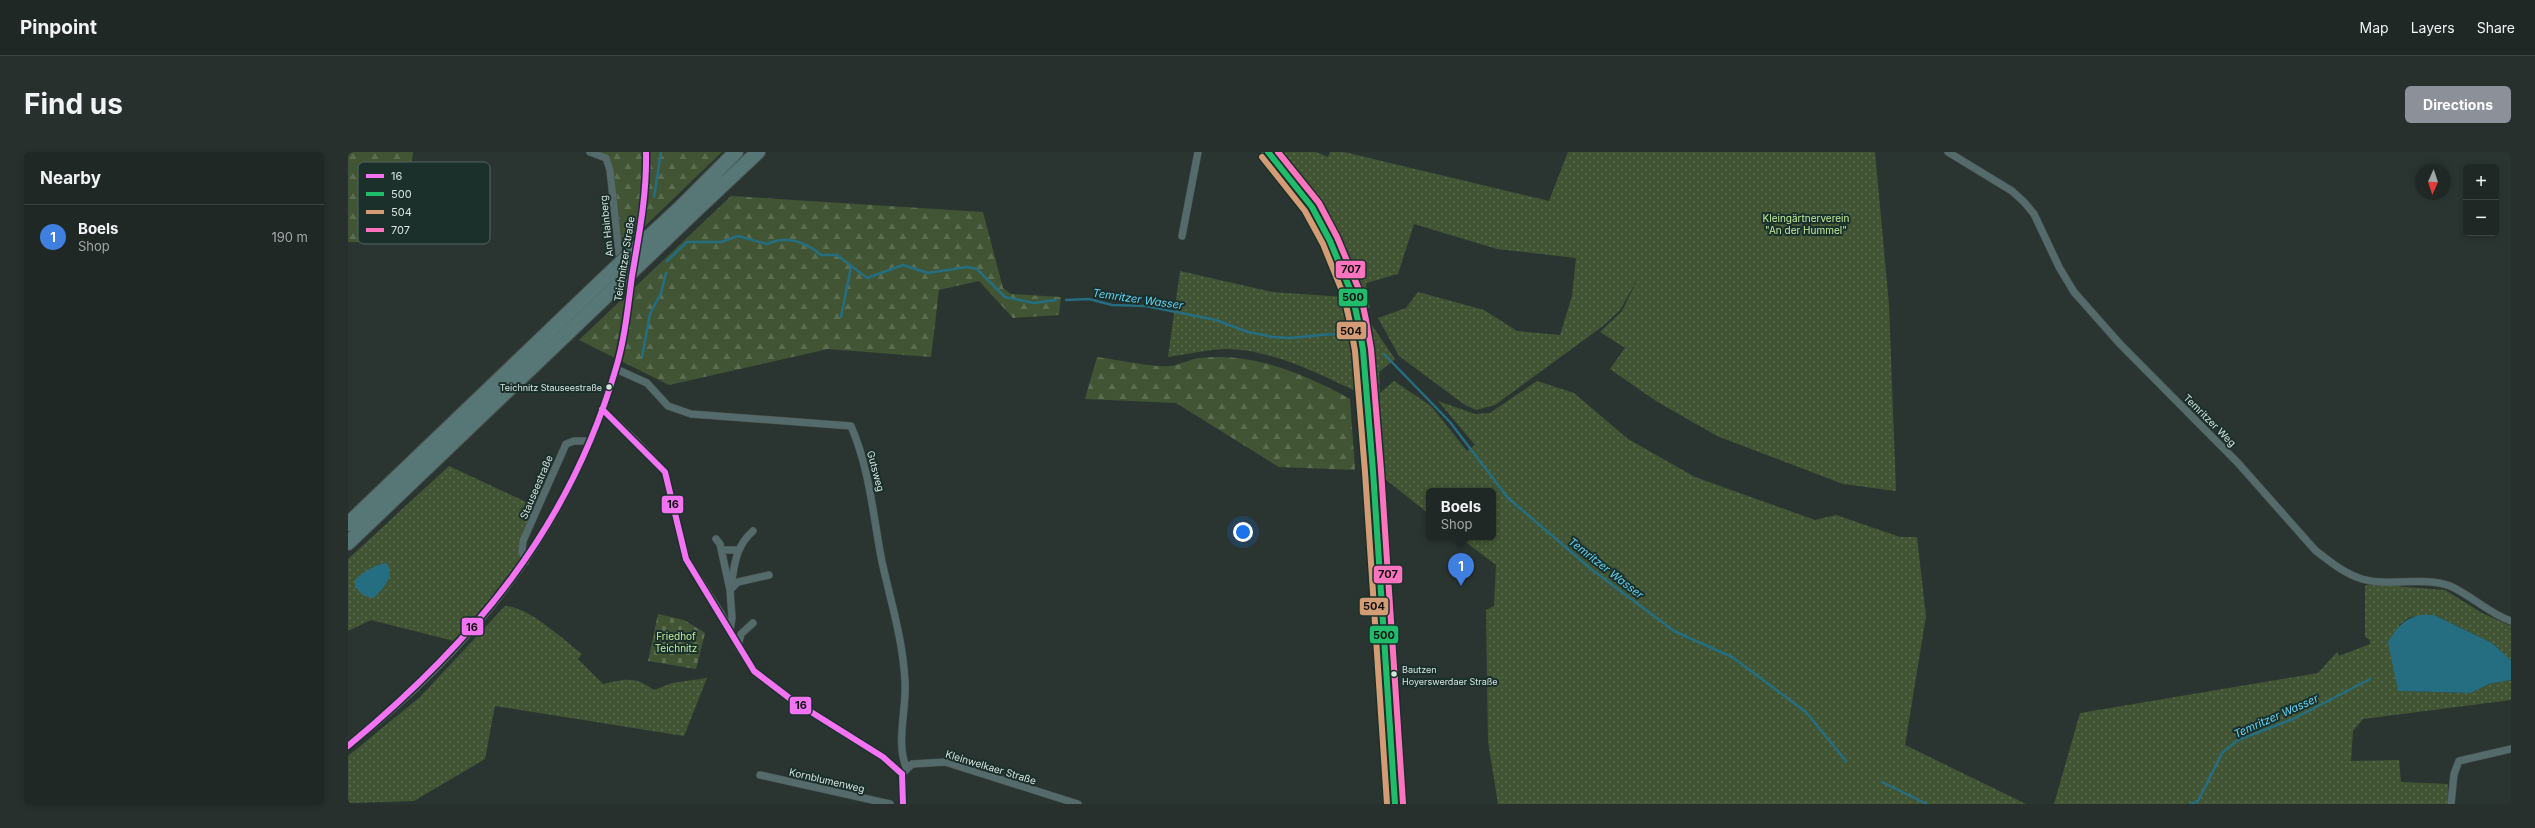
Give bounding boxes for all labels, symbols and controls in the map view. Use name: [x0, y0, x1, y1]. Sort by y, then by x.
text: Pinpoint: [20, 16, 97, 39]
text: Map: [2360, 19, 2389, 36]
text: Layers: [2411, 19, 2455, 36]
text: Share: [2477, 19, 2515, 36]
button: Directions: [2405, 86, 2511, 123]
text: Find us: [24, 87, 123, 121]
legend: [358, 162, 490, 244]
north arrow: [2415, 164, 2451, 200]
map controls: [2463, 164, 2499, 236]
button: +: [2463, 164, 2499, 200]
text: Nearby: [40, 168, 101, 188]
text: 16: [391, 169, 402, 183]
text: 500: [391, 187, 412, 201]
street label: Am Hainberg: [597, 195, 615, 257]
button: −: [2463, 200, 2499, 236]
text: 504: [391, 205, 412, 219]
park label: Kleingärtnerverein "An der Hummel": [1763, 212, 1850, 236]
street label: Teichnitzer Straße: [611, 215, 637, 302]
text: Boels: [78, 219, 119, 238]
text: 707: [391, 223, 410, 237]
text: 1: [50, 229, 56, 245]
text: 190 m: [271, 229, 308, 245]
text: Shop: [78, 238, 110, 254]
line badge: 707: [1335, 260, 1366, 279]
text: 707: [1341, 262, 1361, 276]
water label: Temritzer Wasser: [1092, 286, 1185, 312]
line badge: 500: [1338, 288, 1368, 307]
text: 500: [1342, 290, 1364, 304]
line badge: 504: [1336, 321, 1367, 340]
text: 504: [1340, 324, 1362, 338]
place label: Teichnitz Stauseestraße: [500, 382, 602, 393]
marker: Teichnitz Stauseestraße: [604, 382, 614, 392]
street label: Temritzer Weg: [2181, 391, 2239, 449]
street label: Gutsweg: [865, 449, 887, 493]
street label: Stauseestraße: [517, 453, 555, 521]
popup: [1426, 488, 1496, 540]
line badge: 16: [661, 495, 684, 514]
text: 16: [667, 497, 679, 511]
text: Boels: [1441, 497, 1481, 516]
text: Shop: [1441, 516, 1473, 532]
your location: [1233, 522, 1253, 542]
water label: Temritzer Wasser: [1566, 534, 1647, 602]
pin: 1: [1448, 553, 1474, 586]
line badge: 707: [1373, 565, 1403, 584]
text: 707: [1378, 567, 1398, 581]
line badge: 504: [1359, 597, 1389, 616]
text: 504: [1363, 599, 1385, 613]
line badge: 16: [461, 617, 484, 636]
text: 16: [466, 620, 478, 634]
line badge: 500: [1369, 625, 1399, 644]
text: 500: [1373, 628, 1395, 642]
park label: Friedhof Teichnitz: [655, 630, 697, 654]
place label: Bautzen Hoyerswerdaer Straße: [1402, 664, 1498, 687]
marker: Bautzen Hoyerswerdaer Straße: [1389, 669, 1399, 679]
water label: Temritzer Wasser: [2231, 691, 2321, 741]
line badge: 16: [789, 696, 812, 715]
text: 16: [795, 698, 807, 712]
street label: Kleinwelkaer Straße: [944, 748, 1038, 787]
street label: Kornblumenweg: [788, 765, 866, 795]

